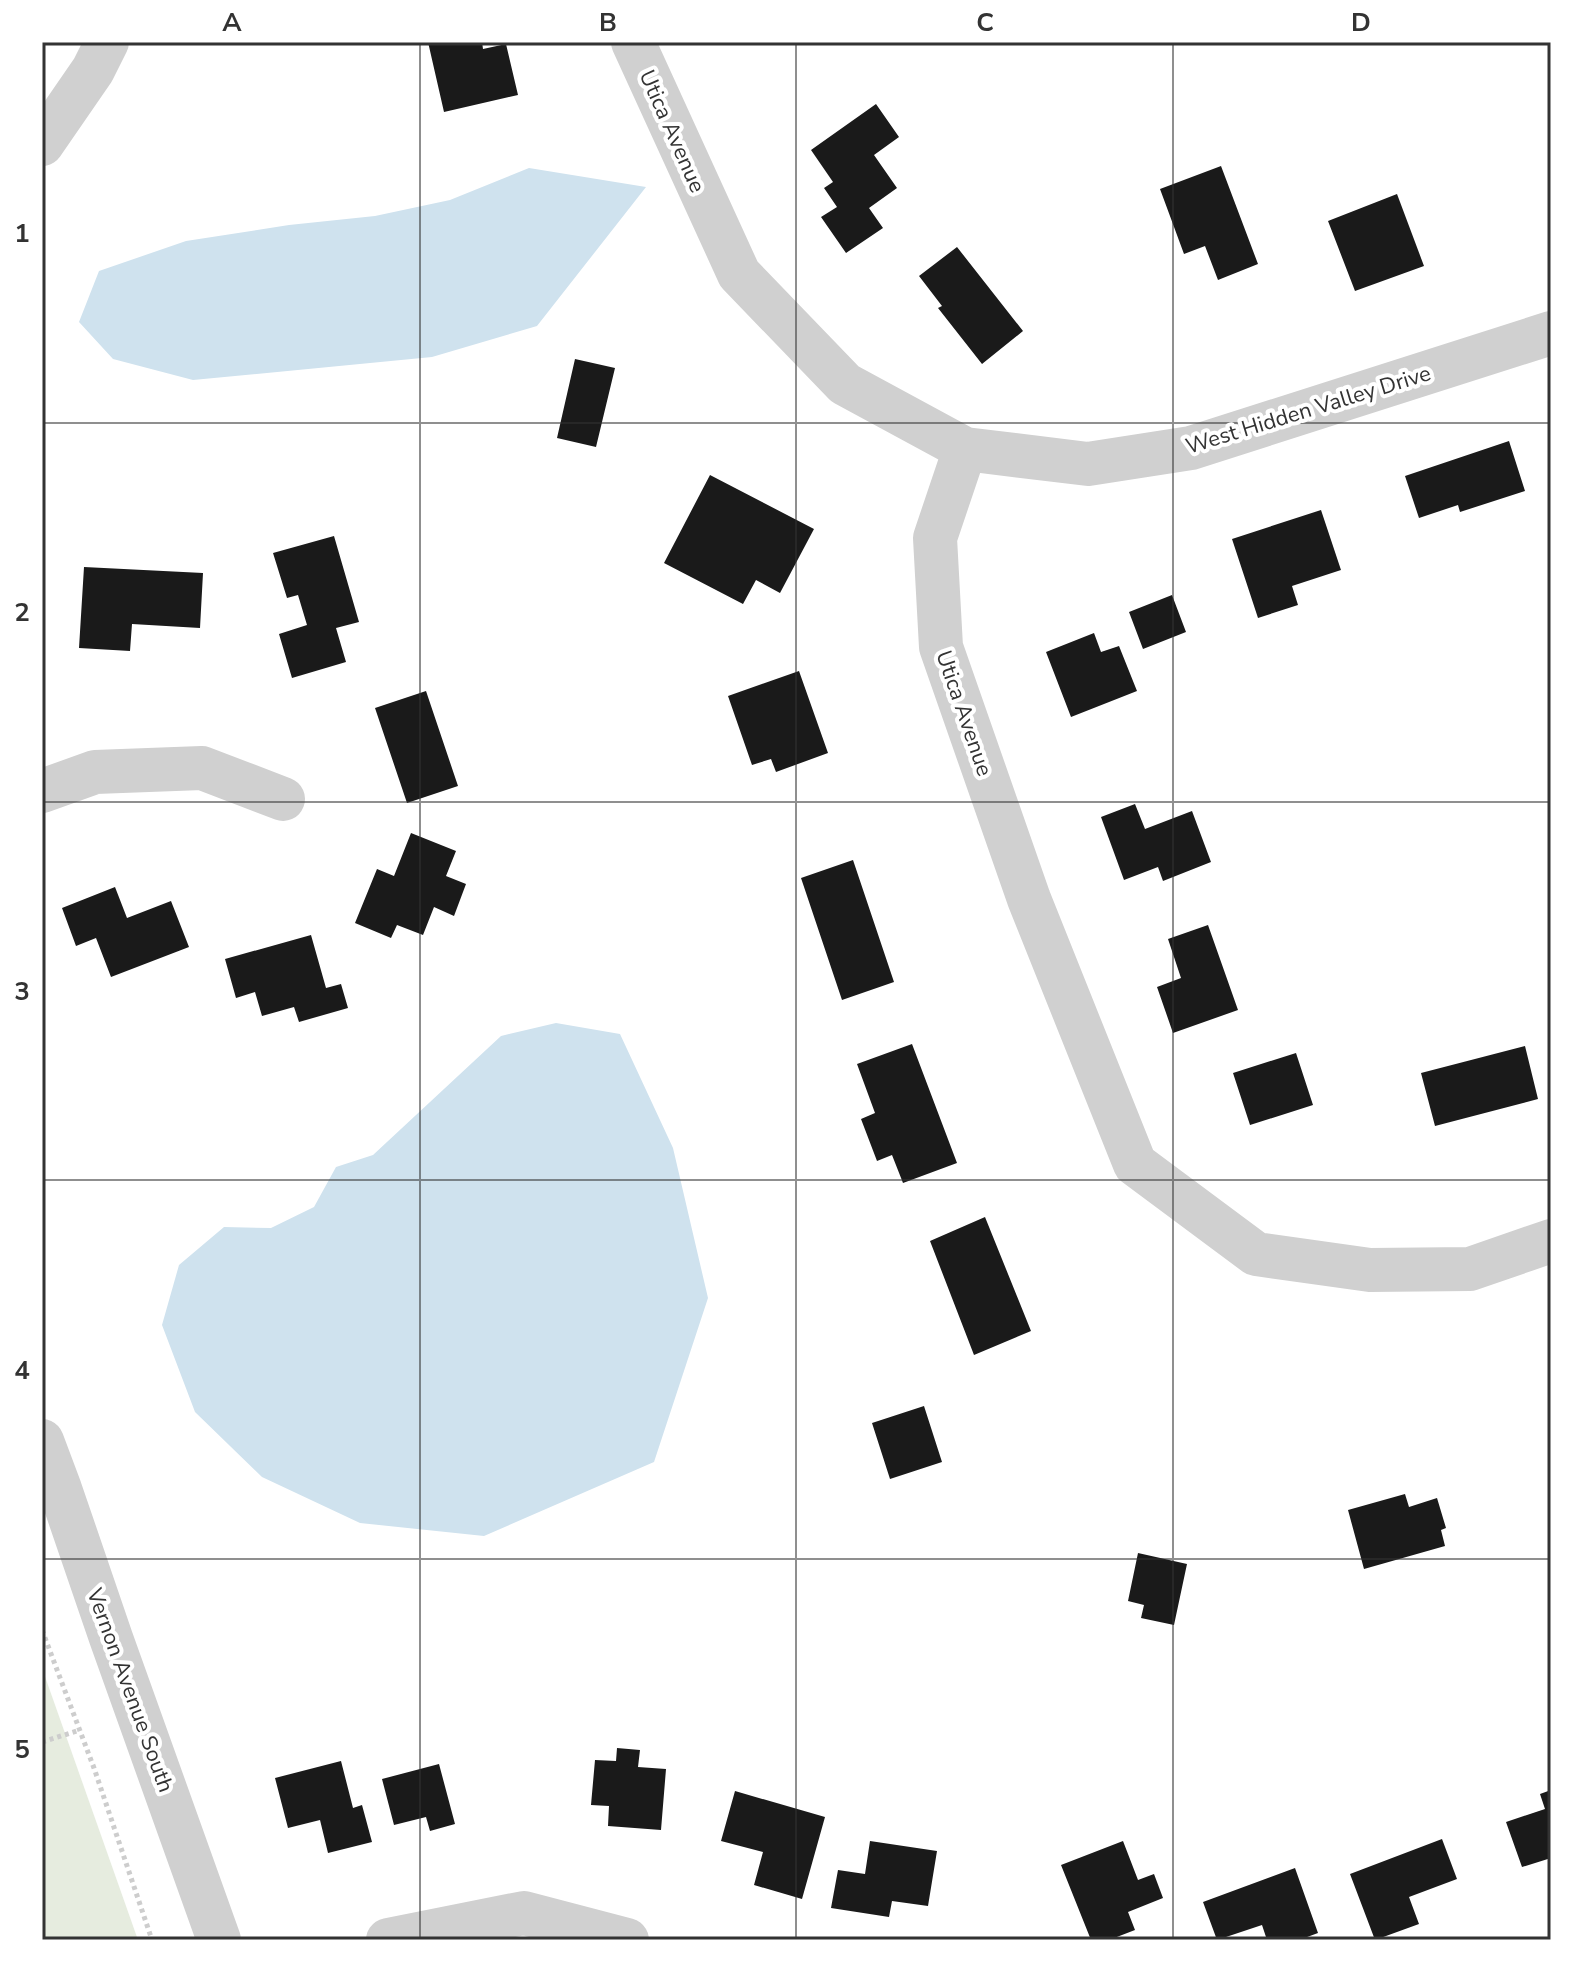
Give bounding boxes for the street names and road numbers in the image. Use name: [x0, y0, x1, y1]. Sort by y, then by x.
street label: Utica Avenue: [632, 65, 712, 197]
street label: West Hidden Valley Drive: [1182, 358, 1435, 462]
street label: Utica Avenue: [929, 646, 1000, 780]
street label: Vernon Avenue South: [79, 1583, 181, 1797]

